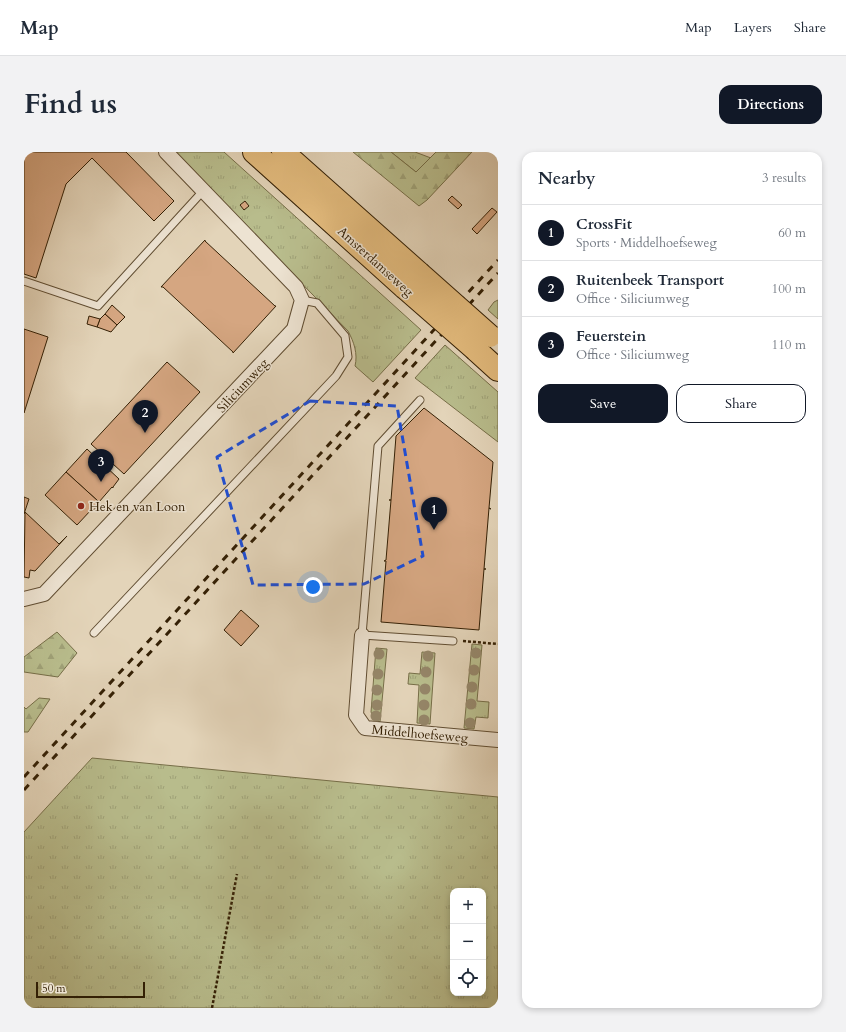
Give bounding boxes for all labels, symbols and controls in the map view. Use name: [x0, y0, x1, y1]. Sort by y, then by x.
text: Map: [20, 15, 59, 41]
text: Map: [685, 18, 712, 37]
text: Layers: [734, 18, 772, 37]
text: Share: [794, 18, 826, 37]
text: Find us: [24, 85, 117, 123]
button: Directions: [719, 85, 822, 124]
text: Nearby: [538, 167, 595, 190]
text: 3 results: [762, 169, 806, 187]
text: CrossFit: [576, 214, 632, 234]
street label: Amsterdamseweg: [333, 223, 418, 301]
text: 1: [548, 224, 554, 242]
text: 60 m: [778, 224, 806, 242]
text: Sports · Middelhoefseweg: [576, 234, 717, 252]
text: Ruitenbeek Transport: [576, 270, 724, 290]
text: 2: [548, 280, 554, 298]
text: 100 m: [772, 280, 806, 298]
text: Office · Siliciumweg: [576, 290, 689, 308]
text: Feuerstein: [576, 326, 646, 346]
text: 3: [548, 336, 554, 354]
text: 110 m: [772, 336, 806, 354]
text: Office · Siliciumweg: [576, 346, 689, 364]
street label: Siliciumweg: [213, 354, 273, 417]
button: Save: [538, 384, 668, 423]
button: Share: [676, 384, 806, 423]
pin: 2: [132, 400, 158, 433]
pin: 3: [88, 449, 114, 482]
pin: 1: [421, 497, 447, 530]
place label: Hek en van Loon: [89, 498, 186, 516]
marker: Hek en van Loon: [76, 501, 86, 511]
your location: [303, 577, 323, 597]
street label: Middelhoefseweg: [371, 721, 470, 747]
map controls: [450, 888, 486, 996]
button: +: [450, 888, 486, 924]
button: −: [450, 924, 486, 960]
button: locate: [450, 960, 486, 996]
scale bar: [36, 980, 145, 999]
text: 50 m: [42, 981, 66, 996]

